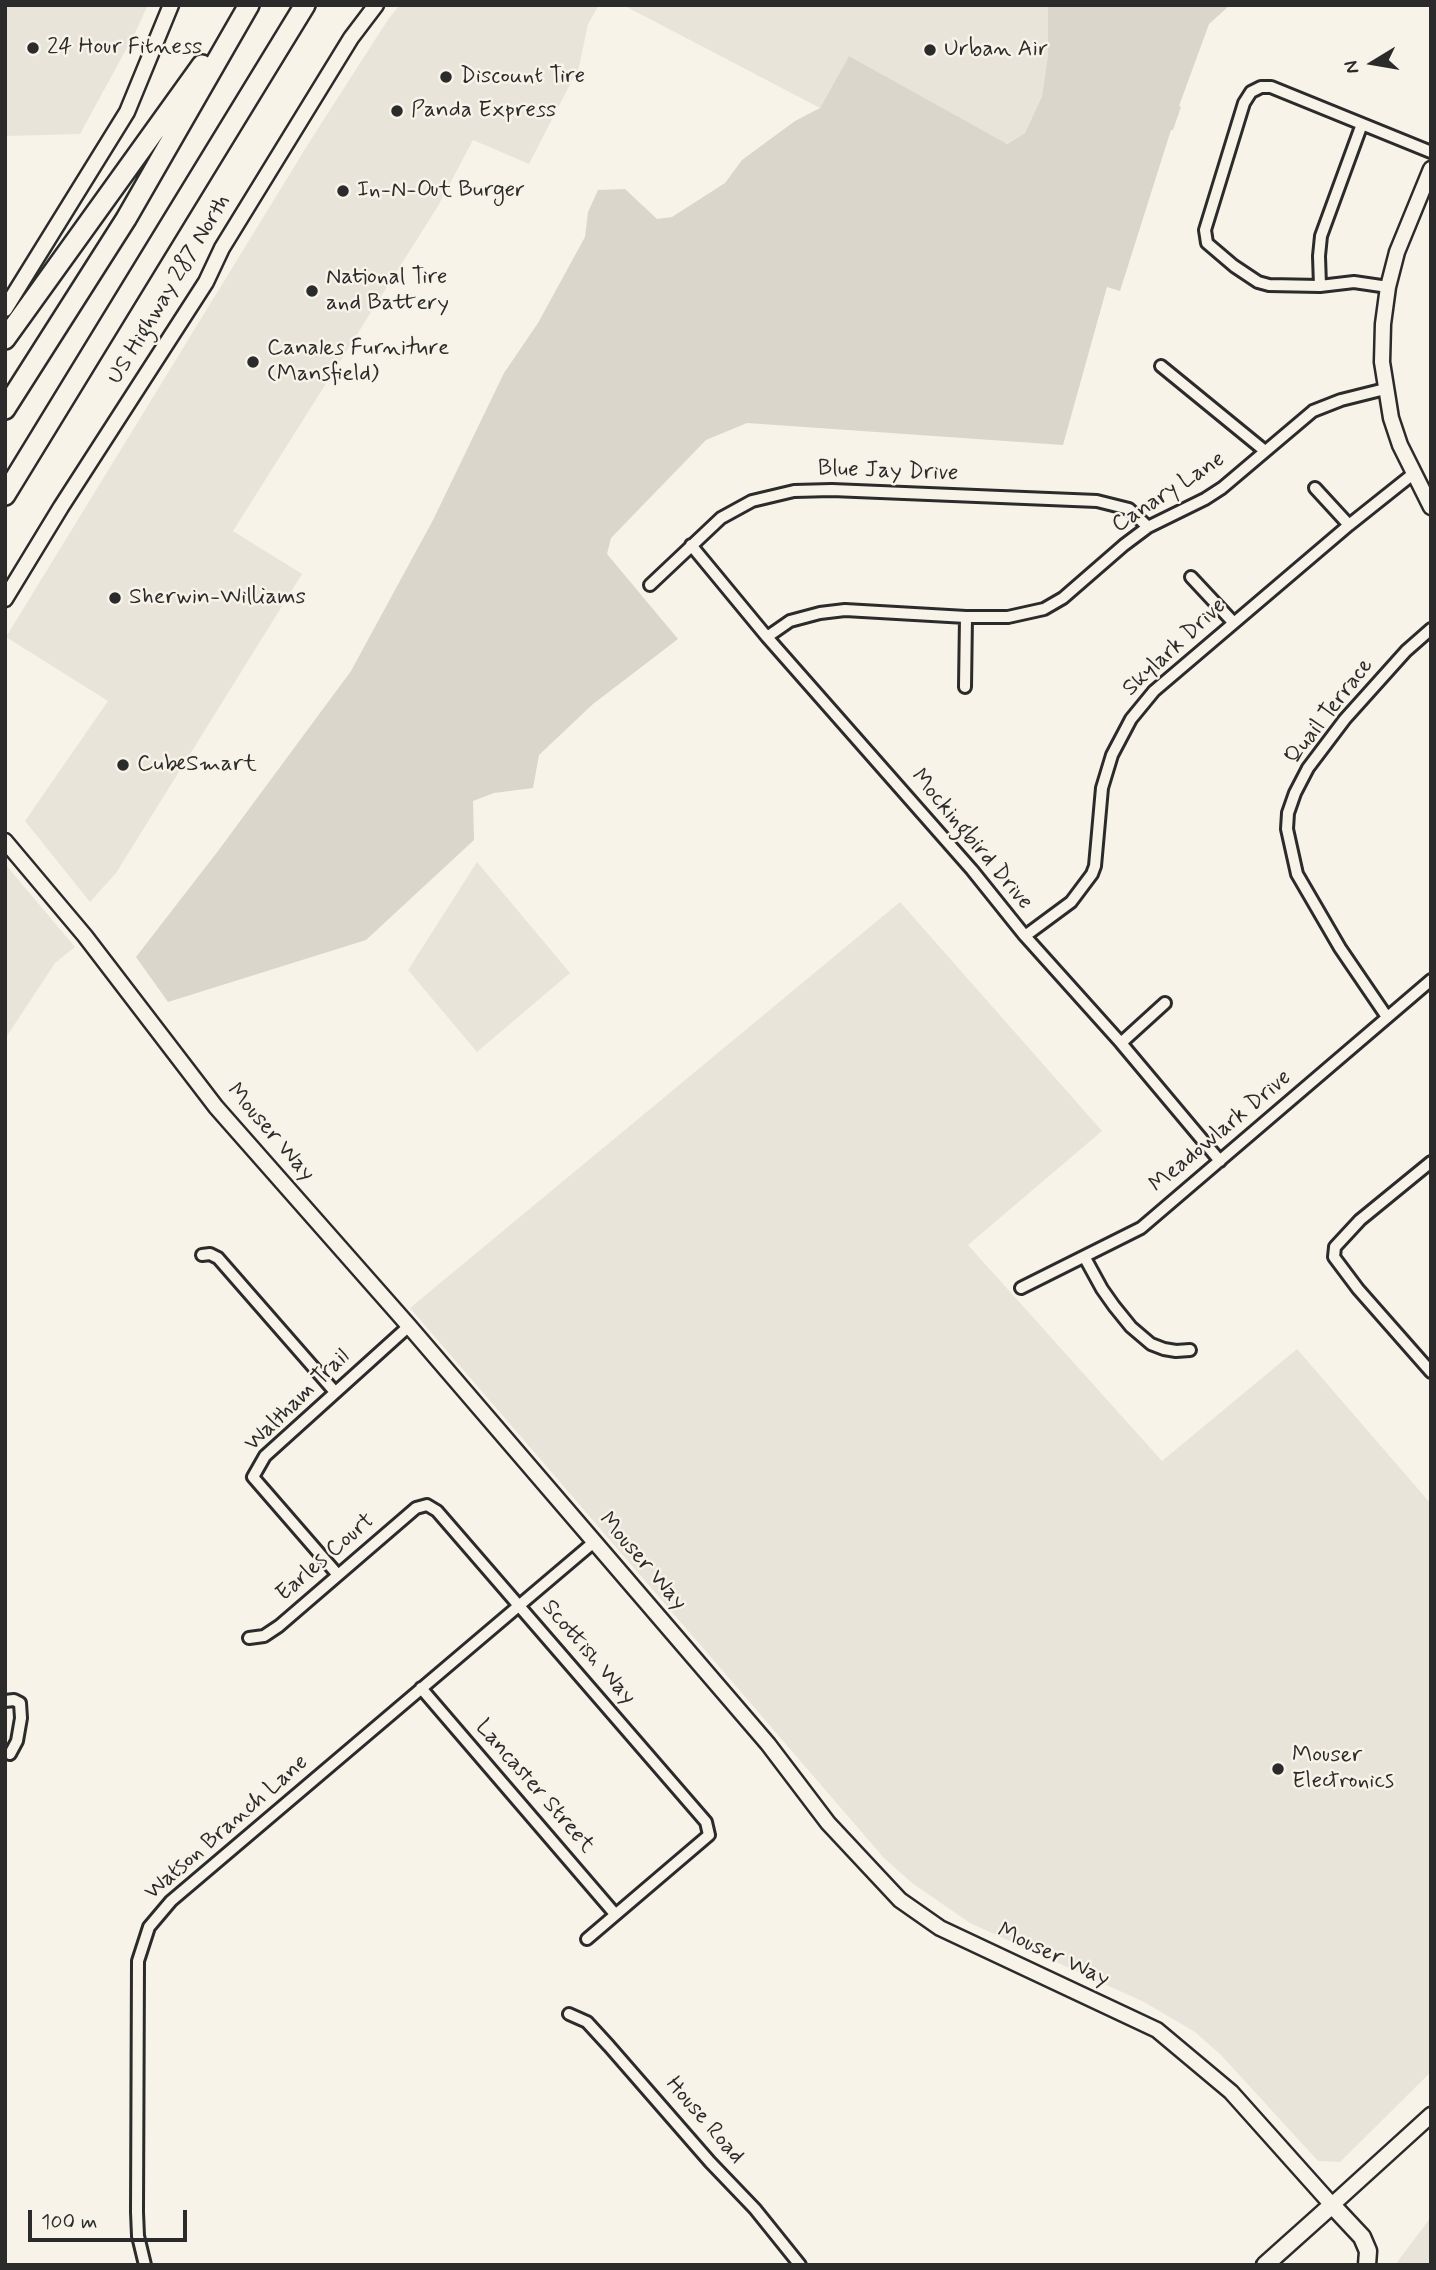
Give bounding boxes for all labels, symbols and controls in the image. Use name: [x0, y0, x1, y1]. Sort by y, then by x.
north arrow: [1338, 28, 1408, 98]
place label: 24 Hour Fitness: [47, 34, 202, 62]
place label: Urban Air: [944, 36, 1048, 64]
marker: 24 Hour Fitness: [25, 40, 41, 56]
marker: Urban Air: [922, 42, 938, 58]
text: N: [1338, 59, 1365, 76]
place label: Discount Tire: [460, 63, 585, 91]
marker: Discount Tire: [438, 69, 454, 85]
place label: Panda Express: [411, 97, 556, 125]
marker: Panda Express: [389, 103, 405, 119]
place label: In-N-Out Burger: [357, 177, 525, 205]
marker: In-N-Out Burger: [335, 183, 351, 199]
street label: US Highway 287 North: [102, 190, 238, 390]
place label: National Tire and Battery: [326, 264, 449, 318]
marker: National Tire and Battery: [304, 283, 320, 299]
place label: Canales Furniture (Mansfield): [267, 335, 449, 389]
marker: Canales Furniture (Mansfield): [245, 354, 261, 370]
street label: Canary Lane: [1107, 446, 1231, 540]
street label: Blue Jay Drive: [817, 456, 959, 488]
place label: Sherwin-Williams: [129, 584, 306, 612]
marker: Sherwin-Williams: [107, 590, 123, 606]
street label: Skylark Drive: [1117, 593, 1233, 703]
street label: Quail Terrace: [1280, 653, 1380, 771]
place label: CubeSmart: [137, 751, 257, 779]
marker: CubeSmart: [115, 757, 131, 773]
street label: Mockingbird Drive: [904, 764, 1038, 916]
street label: Meadowlark Drive: [1144, 1065, 1298, 1199]
street label: Mouser Way: [220, 1078, 320, 1188]
street label: Waltham Trail: [240, 1344, 356, 1458]
street label: Mouser Way: [592, 1507, 692, 1617]
street label: Earles Court: [271, 1508, 381, 1608]
street label: Scottish Way: [535, 1595, 641, 1711]
street label: Lancaster Street: [468, 1714, 600, 1860]
place label: Mouser Electronics: [1292, 1742, 1394, 1796]
street label: Watson Branch Lane: [139, 1749, 315, 1907]
marker: Mouser Electronics: [1270, 1761, 1286, 1777]
street label: Mouser Way: [992, 1918, 1114, 1994]
street label: House Road: [659, 2072, 749, 2170]
scale bar: [32, 2196, 191, 2240]
text: 100 m: [41, 2208, 97, 2236]

